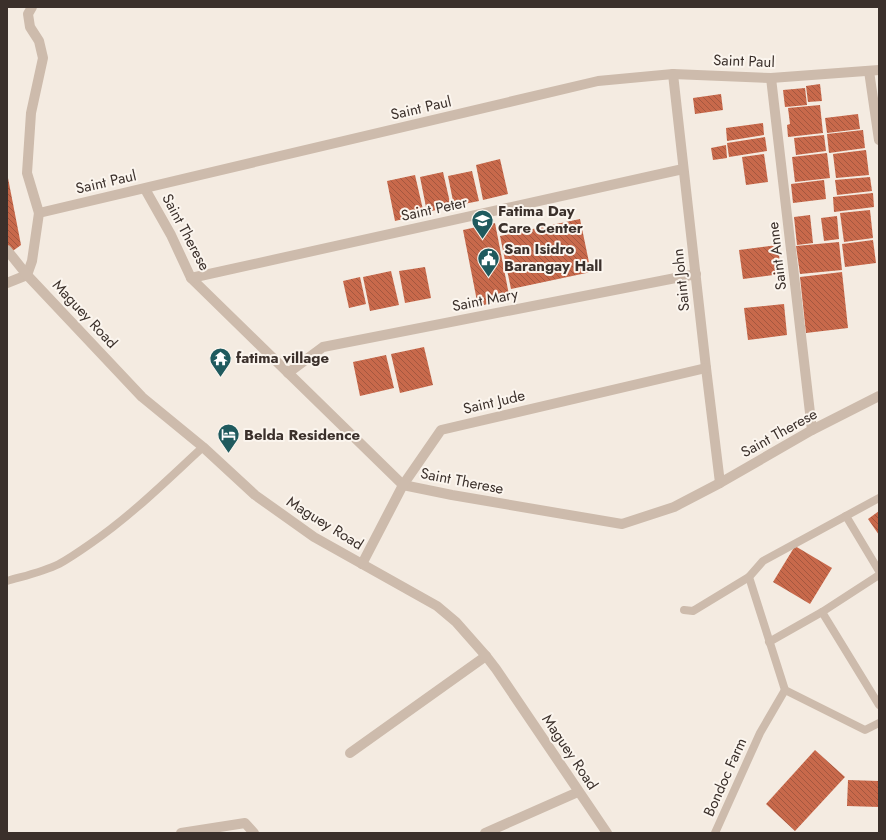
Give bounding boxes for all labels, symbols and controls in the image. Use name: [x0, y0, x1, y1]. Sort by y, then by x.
street label: Saint Paul: [713, 49, 775, 73]
street label: Saint Paul: [389, 90, 453, 126]
street label: Saint Paul: [74, 164, 138, 200]
street label: Saint Therese: [156, 190, 216, 275]
street label: Saint Peter: [399, 191, 470, 227]
place label: Fatima Day Care Center: [498, 200, 584, 239]
school or university icon: Fatima Day Care Center: [469, 207, 495, 240]
street label: Saint Anne: [762, 220, 792, 291]
place label: San Isidro Barangay Hall: [504, 238, 602, 277]
public building icon: San Isidro Barangay Hall: [476, 245, 502, 278]
street label: Saint John: [667, 248, 695, 312]
street label: Maguey Road: [47, 275, 123, 353]
street label: Saint Mary: [450, 283, 520, 317]
temple icon: fatima village: [208, 345, 234, 378]
place label: fatima village: [236, 347, 329, 369]
street label: Saint Jude: [461, 384, 527, 420]
street label: Saint Therese: [737, 403, 821, 463]
hotel icon: Belda Residence: [216, 422, 242, 455]
place label: Belda Residence: [244, 424, 361, 446]
street label: Saint Therese: [419, 462, 506, 500]
street label: Maguey Road: [282, 491, 368, 555]
street label: Maguey Road: [537, 710, 603, 794]
street label: Bondoc Farm: [698, 734, 752, 820]

